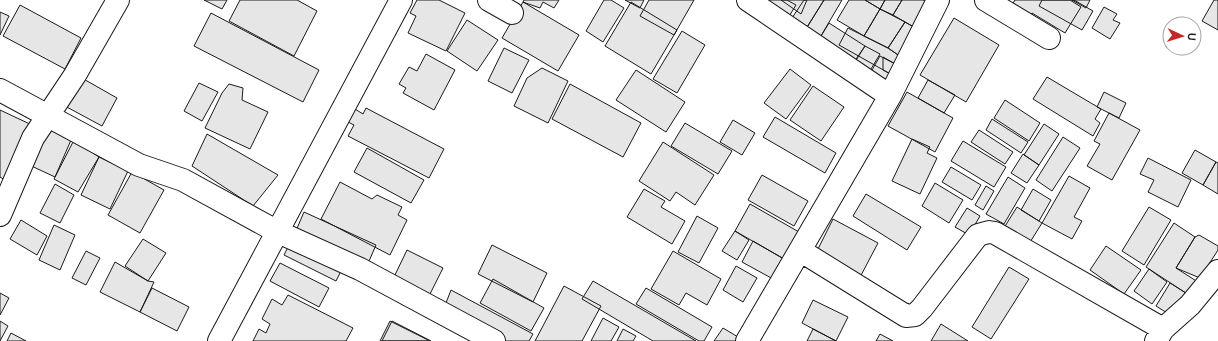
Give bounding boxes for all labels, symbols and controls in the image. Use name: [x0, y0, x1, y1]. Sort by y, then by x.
north arrow: [1162, 16, 1202, 56]
text: U: [1185, 32, 1199, 41]

